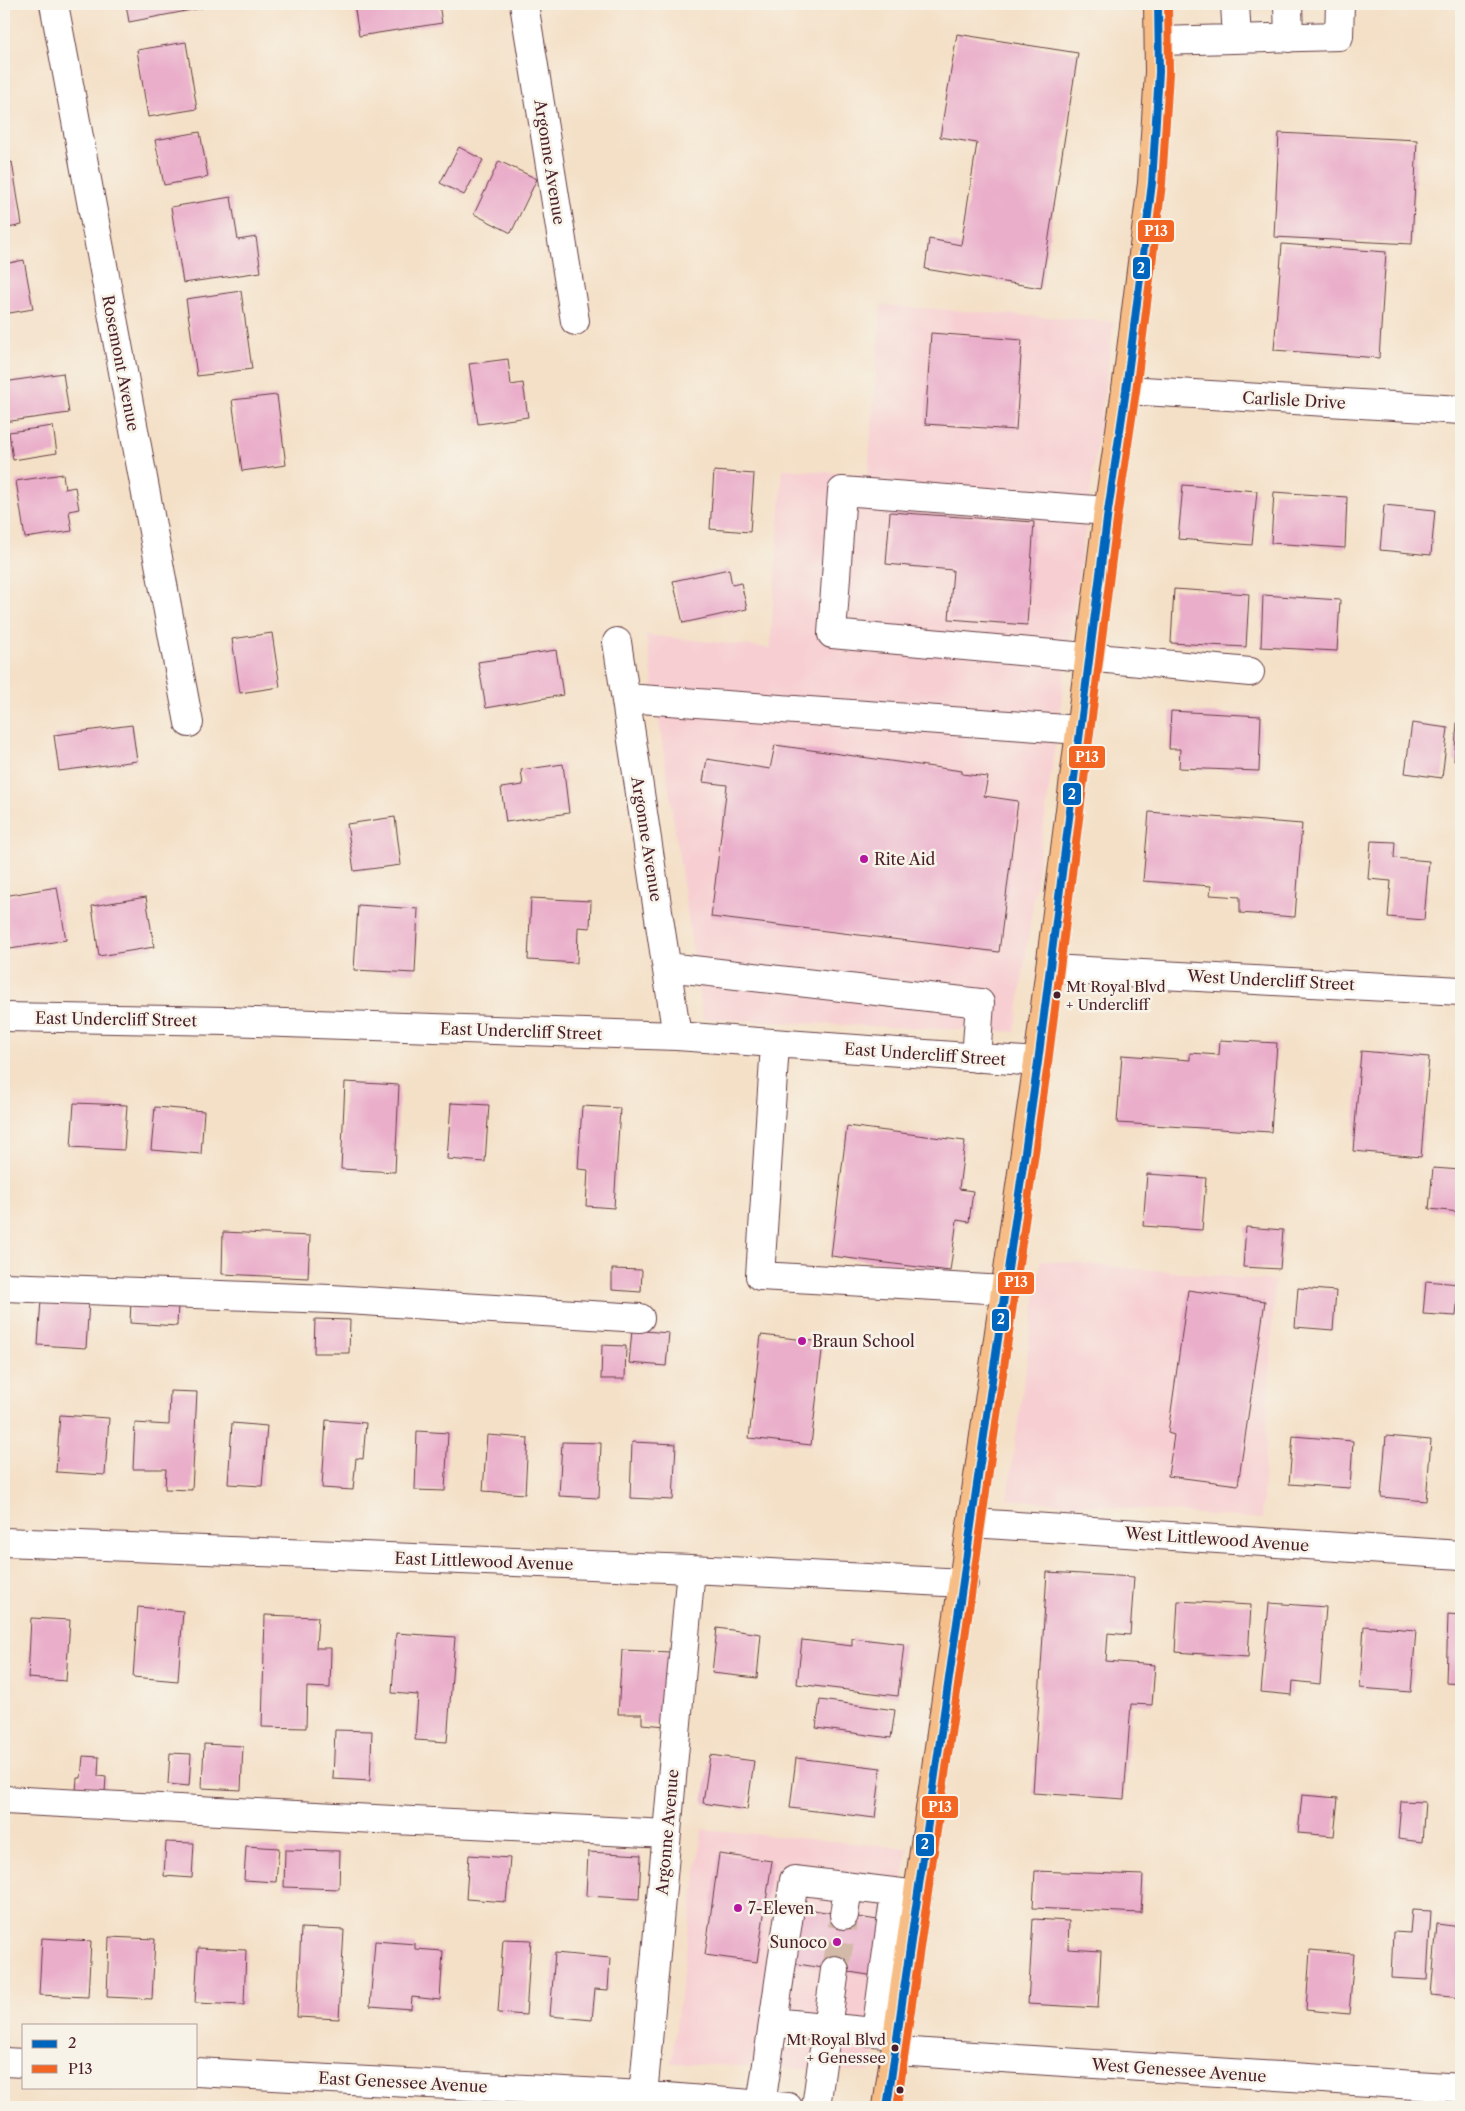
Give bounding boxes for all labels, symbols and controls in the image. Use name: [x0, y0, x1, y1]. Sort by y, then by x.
street label: Argonne Avenue: [530, 97, 570, 226]
line badge: P13: [1137, 219, 1175, 243]
text: P13: [1144, 222, 1168, 240]
line badge: 2: [1132, 256, 1151, 280]
text: 2: [1137, 259, 1145, 277]
street label: Rosemont Avenue: [98, 293, 144, 433]
street label: Carlisle Drive: [1242, 387, 1346, 413]
line badge: P13: [1068, 745, 1106, 769]
text: P13: [1075, 748, 1099, 766]
street label: Argonne Avenue: [627, 774, 667, 903]
line badge: 2: [1062, 782, 1082, 806]
text: 2: [1068, 785, 1076, 803]
place label: Rite Aid: [874, 849, 936, 869]
marker: Rite Aid: [858, 853, 870, 865]
street label: West Undercliff Street: [1186, 966, 1356, 994]
place label: Mt Royal Blvd + Undercliff: [1066, 977, 1166, 1014]
marker: Mt Royal Blvd + Undercliff: [1052, 990, 1062, 1000]
street label: East Undercliff Street: [35, 1008, 198, 1030]
street label: East Undercliff Street: [440, 1018, 603, 1044]
street label: East Undercliff Street: [843, 1038, 1007, 1070]
line badge: P13: [997, 1271, 1035, 1295]
text: P13: [1004, 1273, 1028, 1291]
line badge: 2: [991, 1308, 1010, 1332]
text: 2: [997, 1310, 1005, 1328]
place label: Braun School: [812, 1331, 915, 1351]
marker: Braun School: [796, 1335, 808, 1347]
street label: West Littlewood Avenue: [1123, 1523, 1310, 1555]
street label: East Littlewood Avenue: [394, 1548, 574, 1574]
street label: Argonne Avenue: [651, 1768, 682, 1897]
line badge: P13: [921, 1795, 959, 1819]
text: P13: [928, 1798, 952, 1816]
line badge: 2: [915, 1833, 935, 1857]
text: 2: [921, 1835, 929, 1853]
place label: 7-Eleven: [748, 1898, 814, 1918]
marker: 7-Eleven: [732, 1902, 744, 1914]
place label: Sunoco: [770, 1932, 827, 1952]
marker: Sunoco: [831, 1936, 843, 1948]
legend: [22, 2024, 198, 2088]
place label: Mt Royal Blvd + Genessee: [786, 2030, 886, 2067]
text: 2: [68, 2033, 77, 2052]
marker: Mt Royal Blvd + Genessee: [890, 2043, 900, 2053]
street label: West Genessee Avenue: [1090, 2054, 1267, 2086]
text: P13: [68, 2059, 92, 2078]
street label: East Genessee Avenue: [318, 2068, 488, 2096]
unlabelled marker: [895, 2085, 905, 2095]

